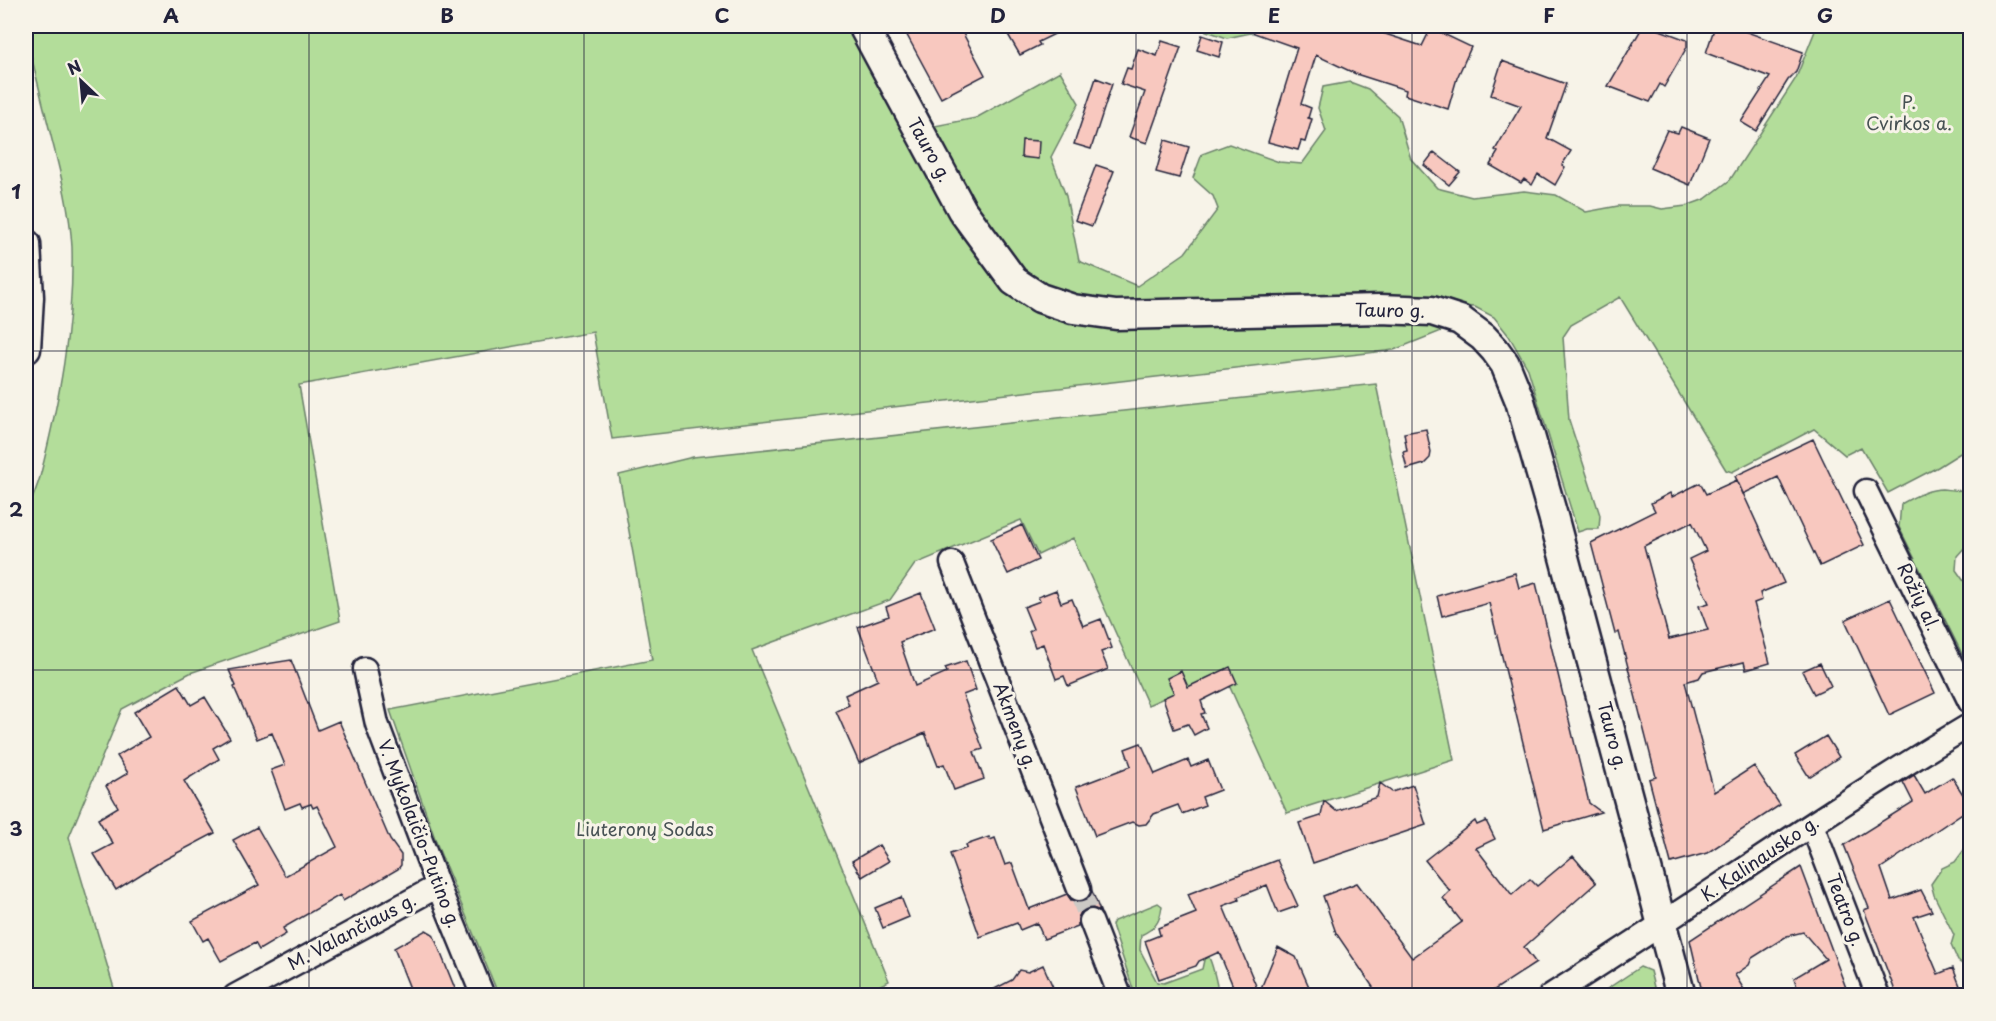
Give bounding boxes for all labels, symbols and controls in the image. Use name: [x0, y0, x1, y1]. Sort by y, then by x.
text: A: [163, 0, 179, 30]
text: B: [440, 0, 454, 30]
text: C: [714, 0, 730, 30]
text: D: [990, 0, 1006, 30]
text: E: [1268, 0, 1280, 30]
text: F: [1543, 0, 1555, 30]
text: G: [1817, 0, 1833, 30]
north arrow: [51, 51, 111, 111]
text: N: [63, 53, 85, 80]
park label: P. Cvirkos a.: [1866, 88, 1952, 136]
street label: Tauro g.: [902, 112, 959, 186]
text: 1: [11, 176, 21, 206]
street label: Tauro g.: [1355, 295, 1425, 324]
text: 2: [9, 494, 23, 524]
street label: Rožių al.: [1891, 558, 1947, 635]
street label: Akmenų g.: [987, 678, 1045, 773]
street label: Tauro g.: [1591, 698, 1636, 773]
street label: V. Mykolaičio-Putino g.: [372, 735, 469, 932]
street label: K. Kalinausko g.: [1694, 808, 1824, 908]
text: 3: [9, 813, 23, 843]
park label: Liuteronų Sodas: [576, 815, 714, 842]
street label: Teatro g.: [1820, 869, 1873, 950]
street label: M. Valančiaus g.: [282, 885, 420, 976]

